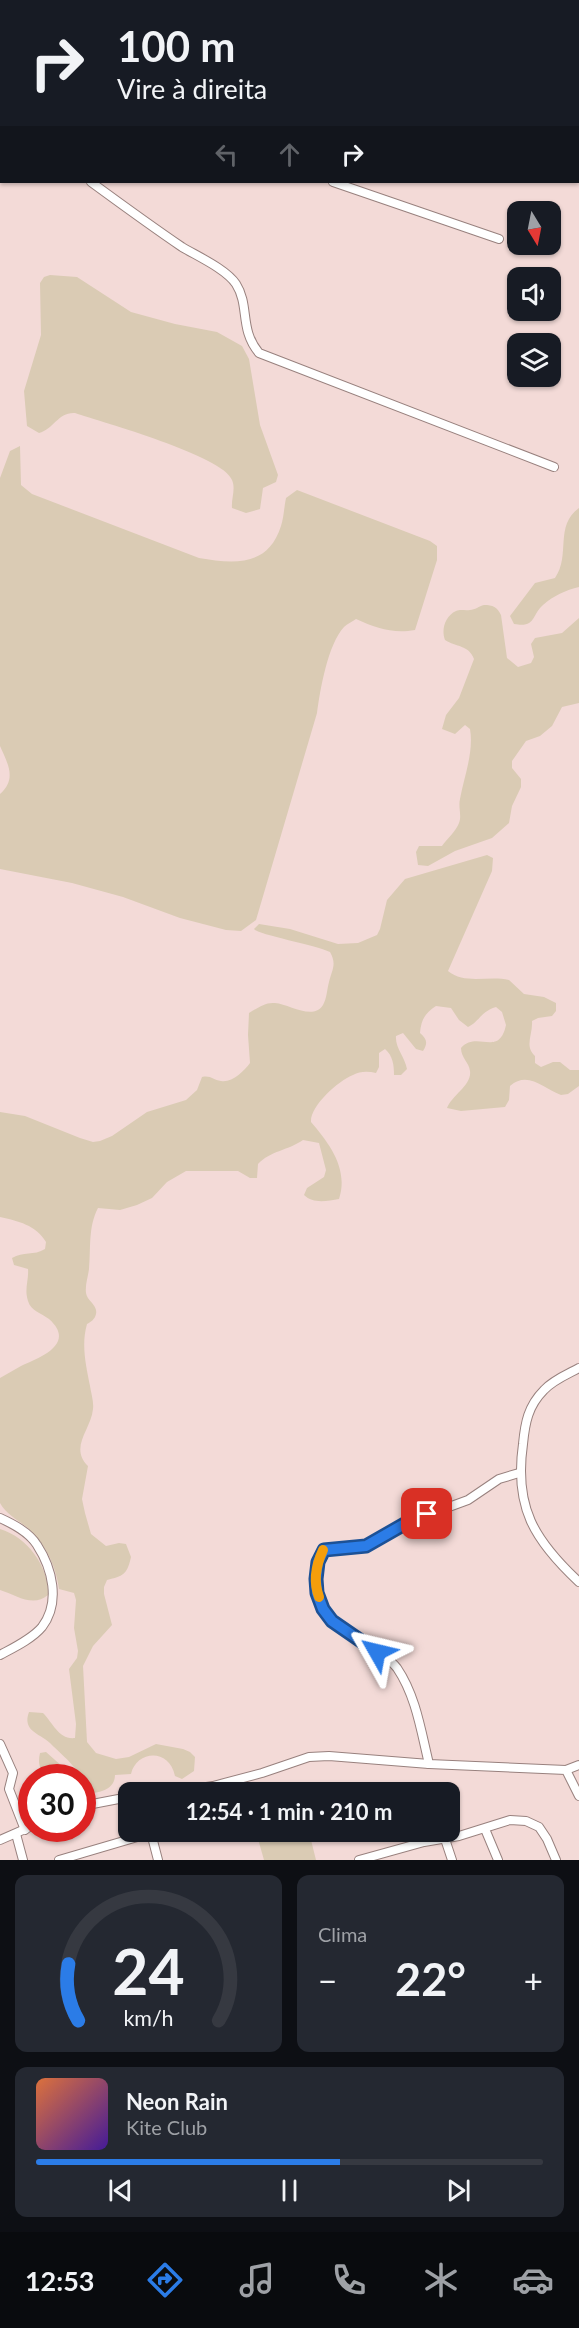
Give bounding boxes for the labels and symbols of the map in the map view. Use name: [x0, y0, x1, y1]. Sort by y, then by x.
north arrow: [507, 201, 561, 255]
pin: [401, 1488, 452, 1539]
position arrow: [345, 1620, 409, 1684]
speed limit sign: 30: [18, 1764, 96, 1842]

